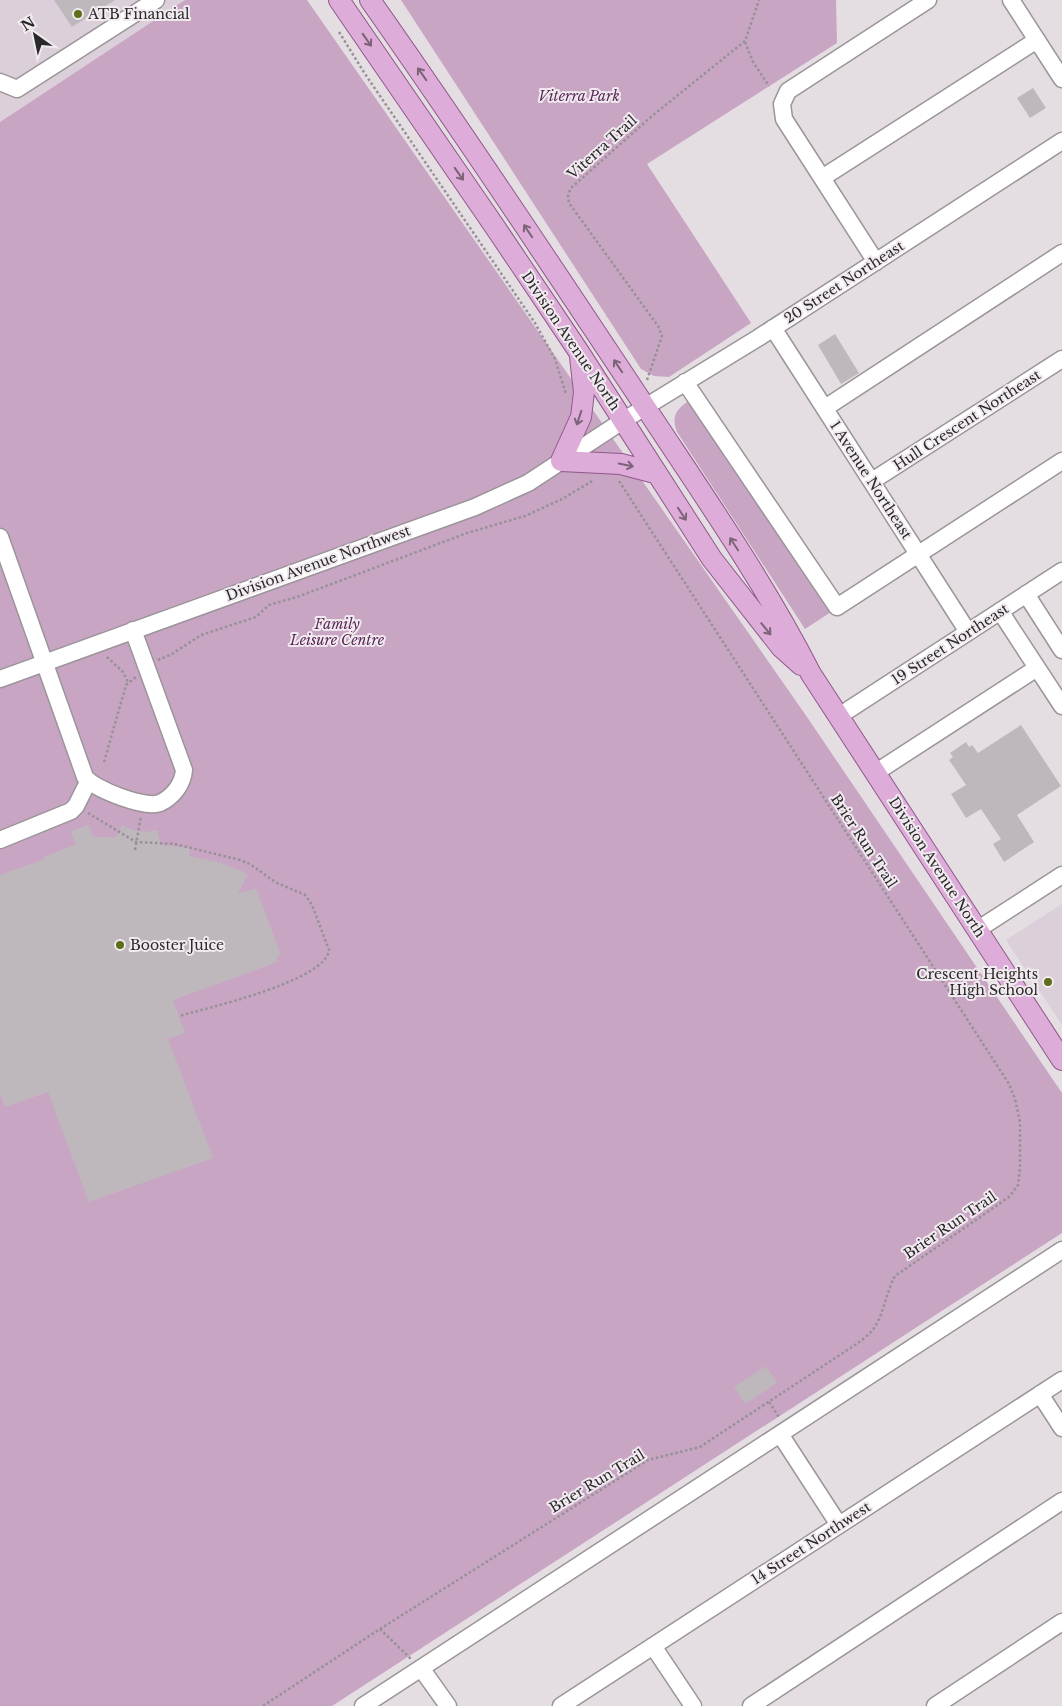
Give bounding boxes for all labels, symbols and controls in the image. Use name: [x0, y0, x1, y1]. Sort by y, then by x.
place label: ATB Financial: [87, 5, 190, 23]
marker: ATB Financial: [72, 8, 84, 20]
north arrow: [10, 10, 60, 60]
text: N: [17, 13, 38, 35]
one-way arrow: [362, 33, 372, 47]
one-way arrow: [417, 67, 427, 81]
park label: Viterra Park: [538, 87, 620, 105]
street label: Viterra Trail: [563, 111, 641, 184]
one-way arrow: [454, 167, 464, 181]
one-way arrow: [523, 224, 533, 238]
street label: 20 Street Northeast: [781, 236, 908, 327]
street label: Division Avenue North: [518, 268, 625, 414]
one-way arrow: [613, 360, 623, 374]
street label: Hull Crescent Northeast: [890, 365, 1045, 474]
one-way arrow: [574, 409, 584, 425]
street label: 1 Avenue Northeast: [826, 417, 916, 543]
one-way arrow: [617, 461, 633, 471]
one-way arrow: [677, 506, 687, 520]
street label: Division Avenue Northwest: [223, 521, 413, 605]
one-way arrow: [729, 537, 739, 551]
street label: 19 Street Northeast: [888, 599, 1012, 689]
park label: Family Leisure Centre: [289, 615, 385, 649]
one-way arrow: [761, 622, 772, 635]
street label: Brier Run Trail: [827, 791, 901, 892]
street label: Division Avenue North: [885, 793, 989, 941]
place label: Booster Juice: [130, 936, 224, 954]
marker: Booster Juice: [114, 939, 126, 951]
place label: Crescent Heights High School: [916, 965, 1038, 999]
marker: Crescent Heights High School: [1042, 976, 1054, 988]
street label: Brier Run Trail: [900, 1187, 1000, 1263]
street label: Brier Run Trail: [546, 1445, 648, 1517]
street label: 14 Street Northwest: [748, 1497, 875, 1588]

